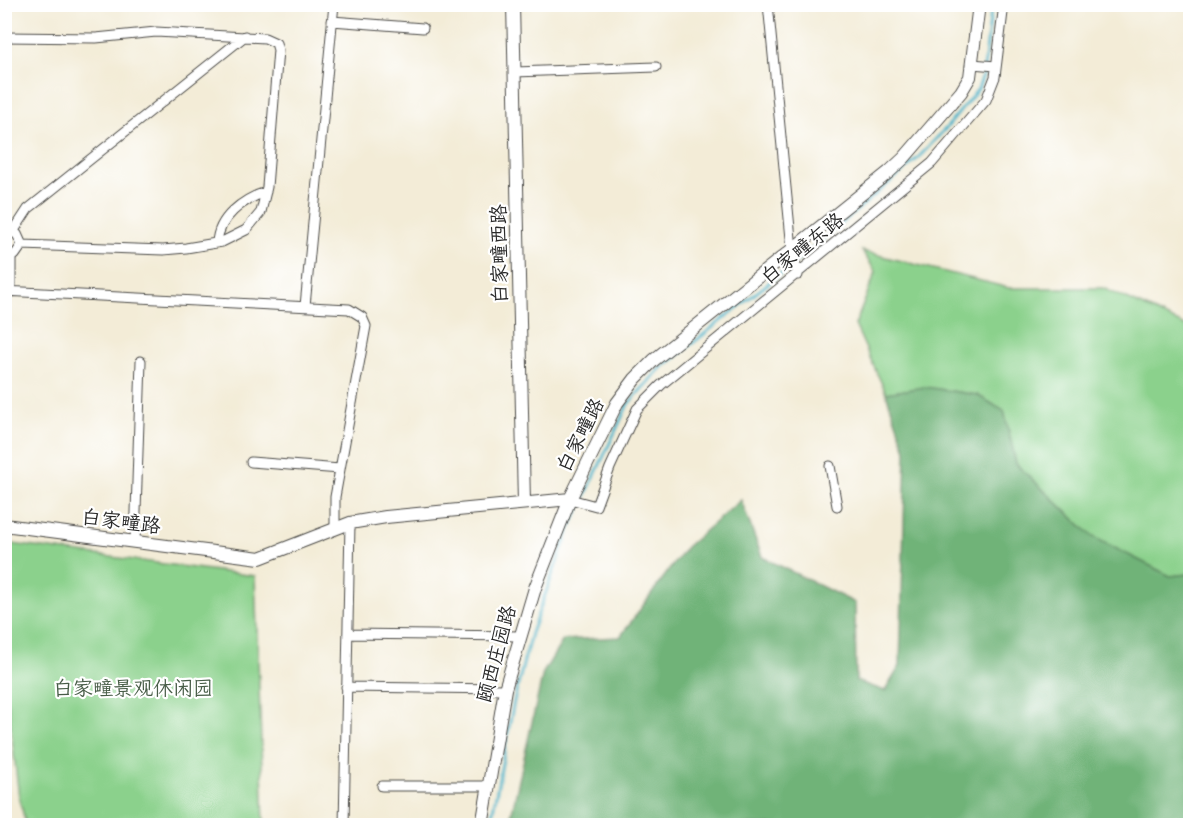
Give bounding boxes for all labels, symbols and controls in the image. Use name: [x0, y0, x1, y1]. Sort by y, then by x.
street label: 白家疃西路: [486, 203, 512, 304]
street label: 白家疃东路: [756, 207, 849, 289]
street label: 白家疃路: [551, 393, 609, 476]
street label: 白家疃路: [80, 504, 163, 538]
street label: 颐西庄园路: [471, 602, 521, 705]
park label: 白家疃景观休闲园: [53, 676, 213, 700]

